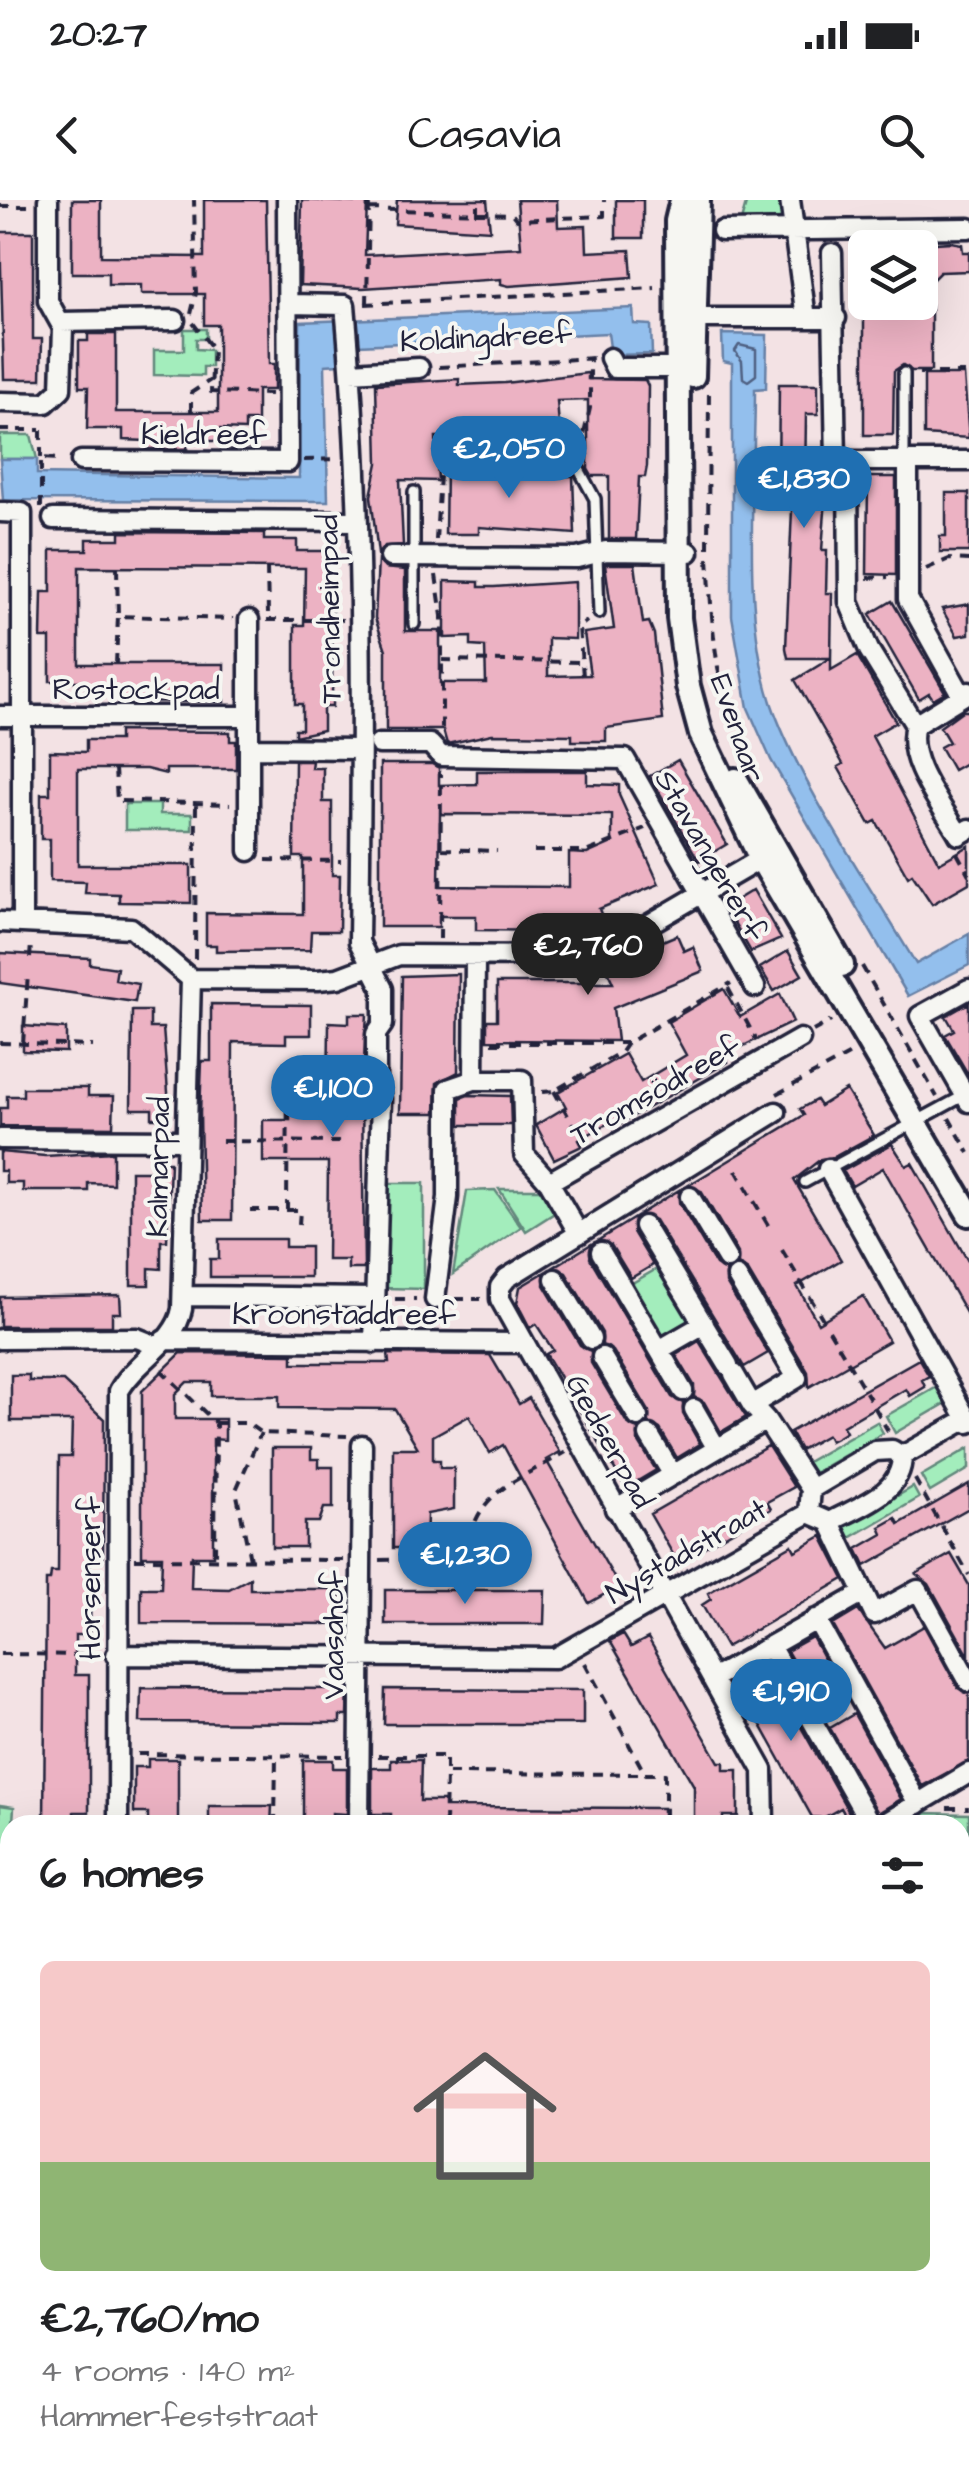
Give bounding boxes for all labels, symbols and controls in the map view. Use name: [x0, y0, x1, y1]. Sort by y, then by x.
text: 20:27: [50, 9, 147, 61]
text: Casavia: [408, 104, 561, 166]
icon: back: [40, 108, 95, 163]
icon: search: [874, 108, 929, 163]
map controls: [848, 230, 938, 320]
button: layers: [848, 230, 938, 320]
street label: Koldingdreef: [399, 313, 573, 364]
street label: Kieldreef: [141, 414, 267, 456]
pin: €2,050: [428, 416, 590, 501]
text: €2,050: [453, 426, 565, 471]
pin: €1,830: [723, 446, 885, 531]
text: €1,830: [758, 456, 850, 501]
street label: Trondheimpad: [307, 514, 353, 704]
street label: Rostockpad: [52, 669, 220, 711]
street label: Evenaar: [699, 669, 775, 788]
street label: Stavangererf: [643, 762, 776, 950]
pin: €2,760: [507, 913, 669, 998]
text: €2,760: [533, 923, 643, 968]
street label: Tromsödreef: [563, 1025, 748, 1156]
pin: €1,100: [252, 1055, 414, 1140]
text: €1,100: [293, 1065, 373, 1110]
street label: Kalmarpad: [137, 1096, 181, 1238]
street label: Kroonstaddreef: [232, 1294, 456, 1336]
street label: Gedserpad: [555, 1367, 663, 1516]
street label: Nystadstraat: [598, 1489, 775, 1616]
street label: Horsenserf: [70, 1496, 112, 1660]
pin: €1,230: [384, 1522, 546, 1607]
text: €1,230: [420, 1532, 510, 1577]
street label: Vaasahof: [313, 1570, 355, 1700]
pin: €1,910: [710, 1659, 872, 1744]
text: €1,910: [752, 1669, 830, 1714]
text: 6 homes: [40, 1846, 204, 1904]
icon: filters: [875, 1848, 930, 1903]
icon: home: [395, 2026, 575, 2206]
text: €2,760/mo: [40, 2291, 259, 2349]
text: 4 rooms · 140 m²: [40, 2349, 295, 2394]
text: Hammerfeststraat: [40, 2394, 318, 2439]

